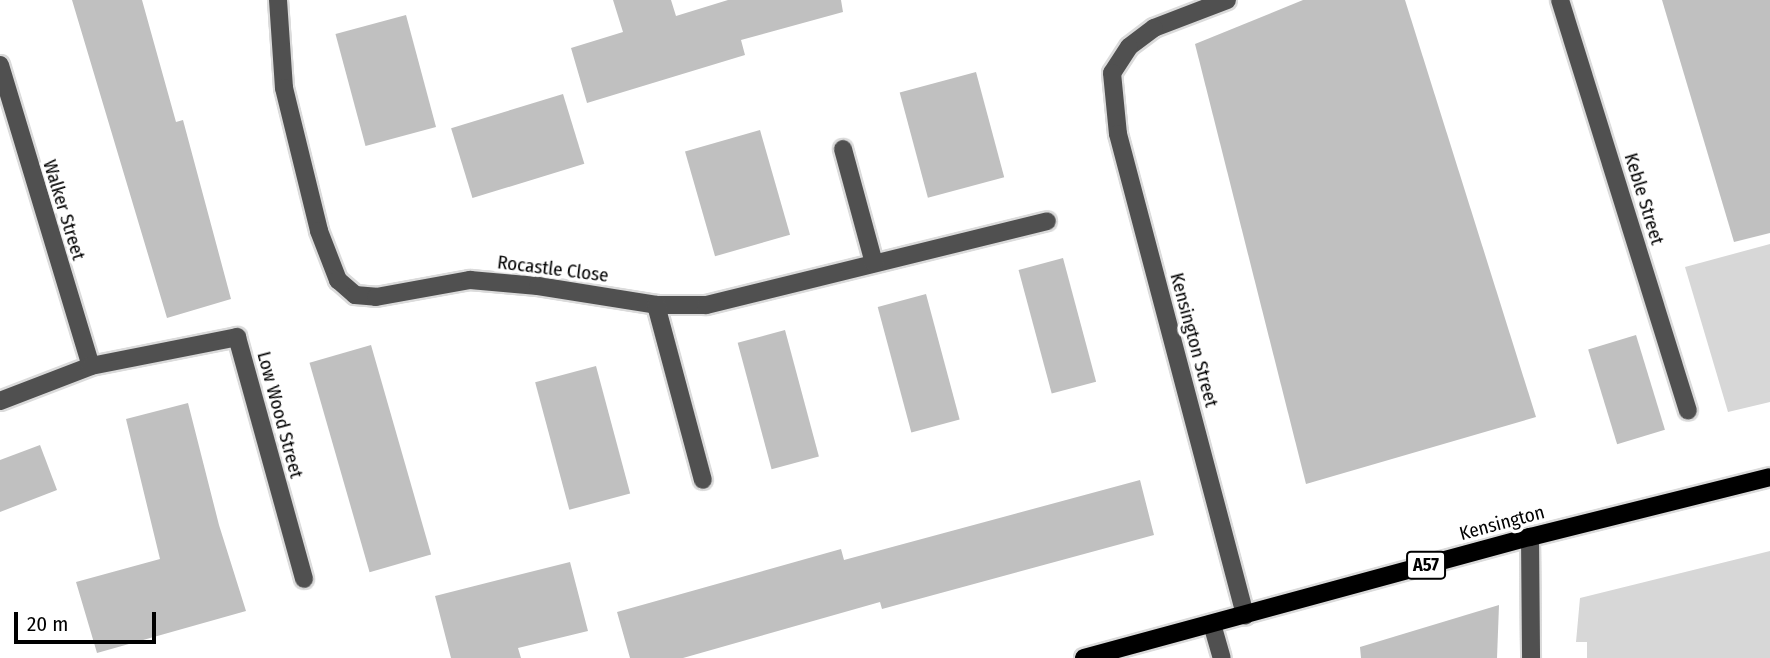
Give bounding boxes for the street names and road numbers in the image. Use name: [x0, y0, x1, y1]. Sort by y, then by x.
street label: Keble Street: [1619, 150, 1669, 248]
street label: Walker Street: [38, 157, 90, 263]
street label: Rocastle Close: [496, 251, 610, 287]
street label: Kensington Street: [1165, 270, 1223, 410]
street label: Low Wood Street: [252, 349, 308, 481]
street label: Kensington: [1457, 501, 1547, 545]
road number: A57: [1405, 550, 1447, 580]

